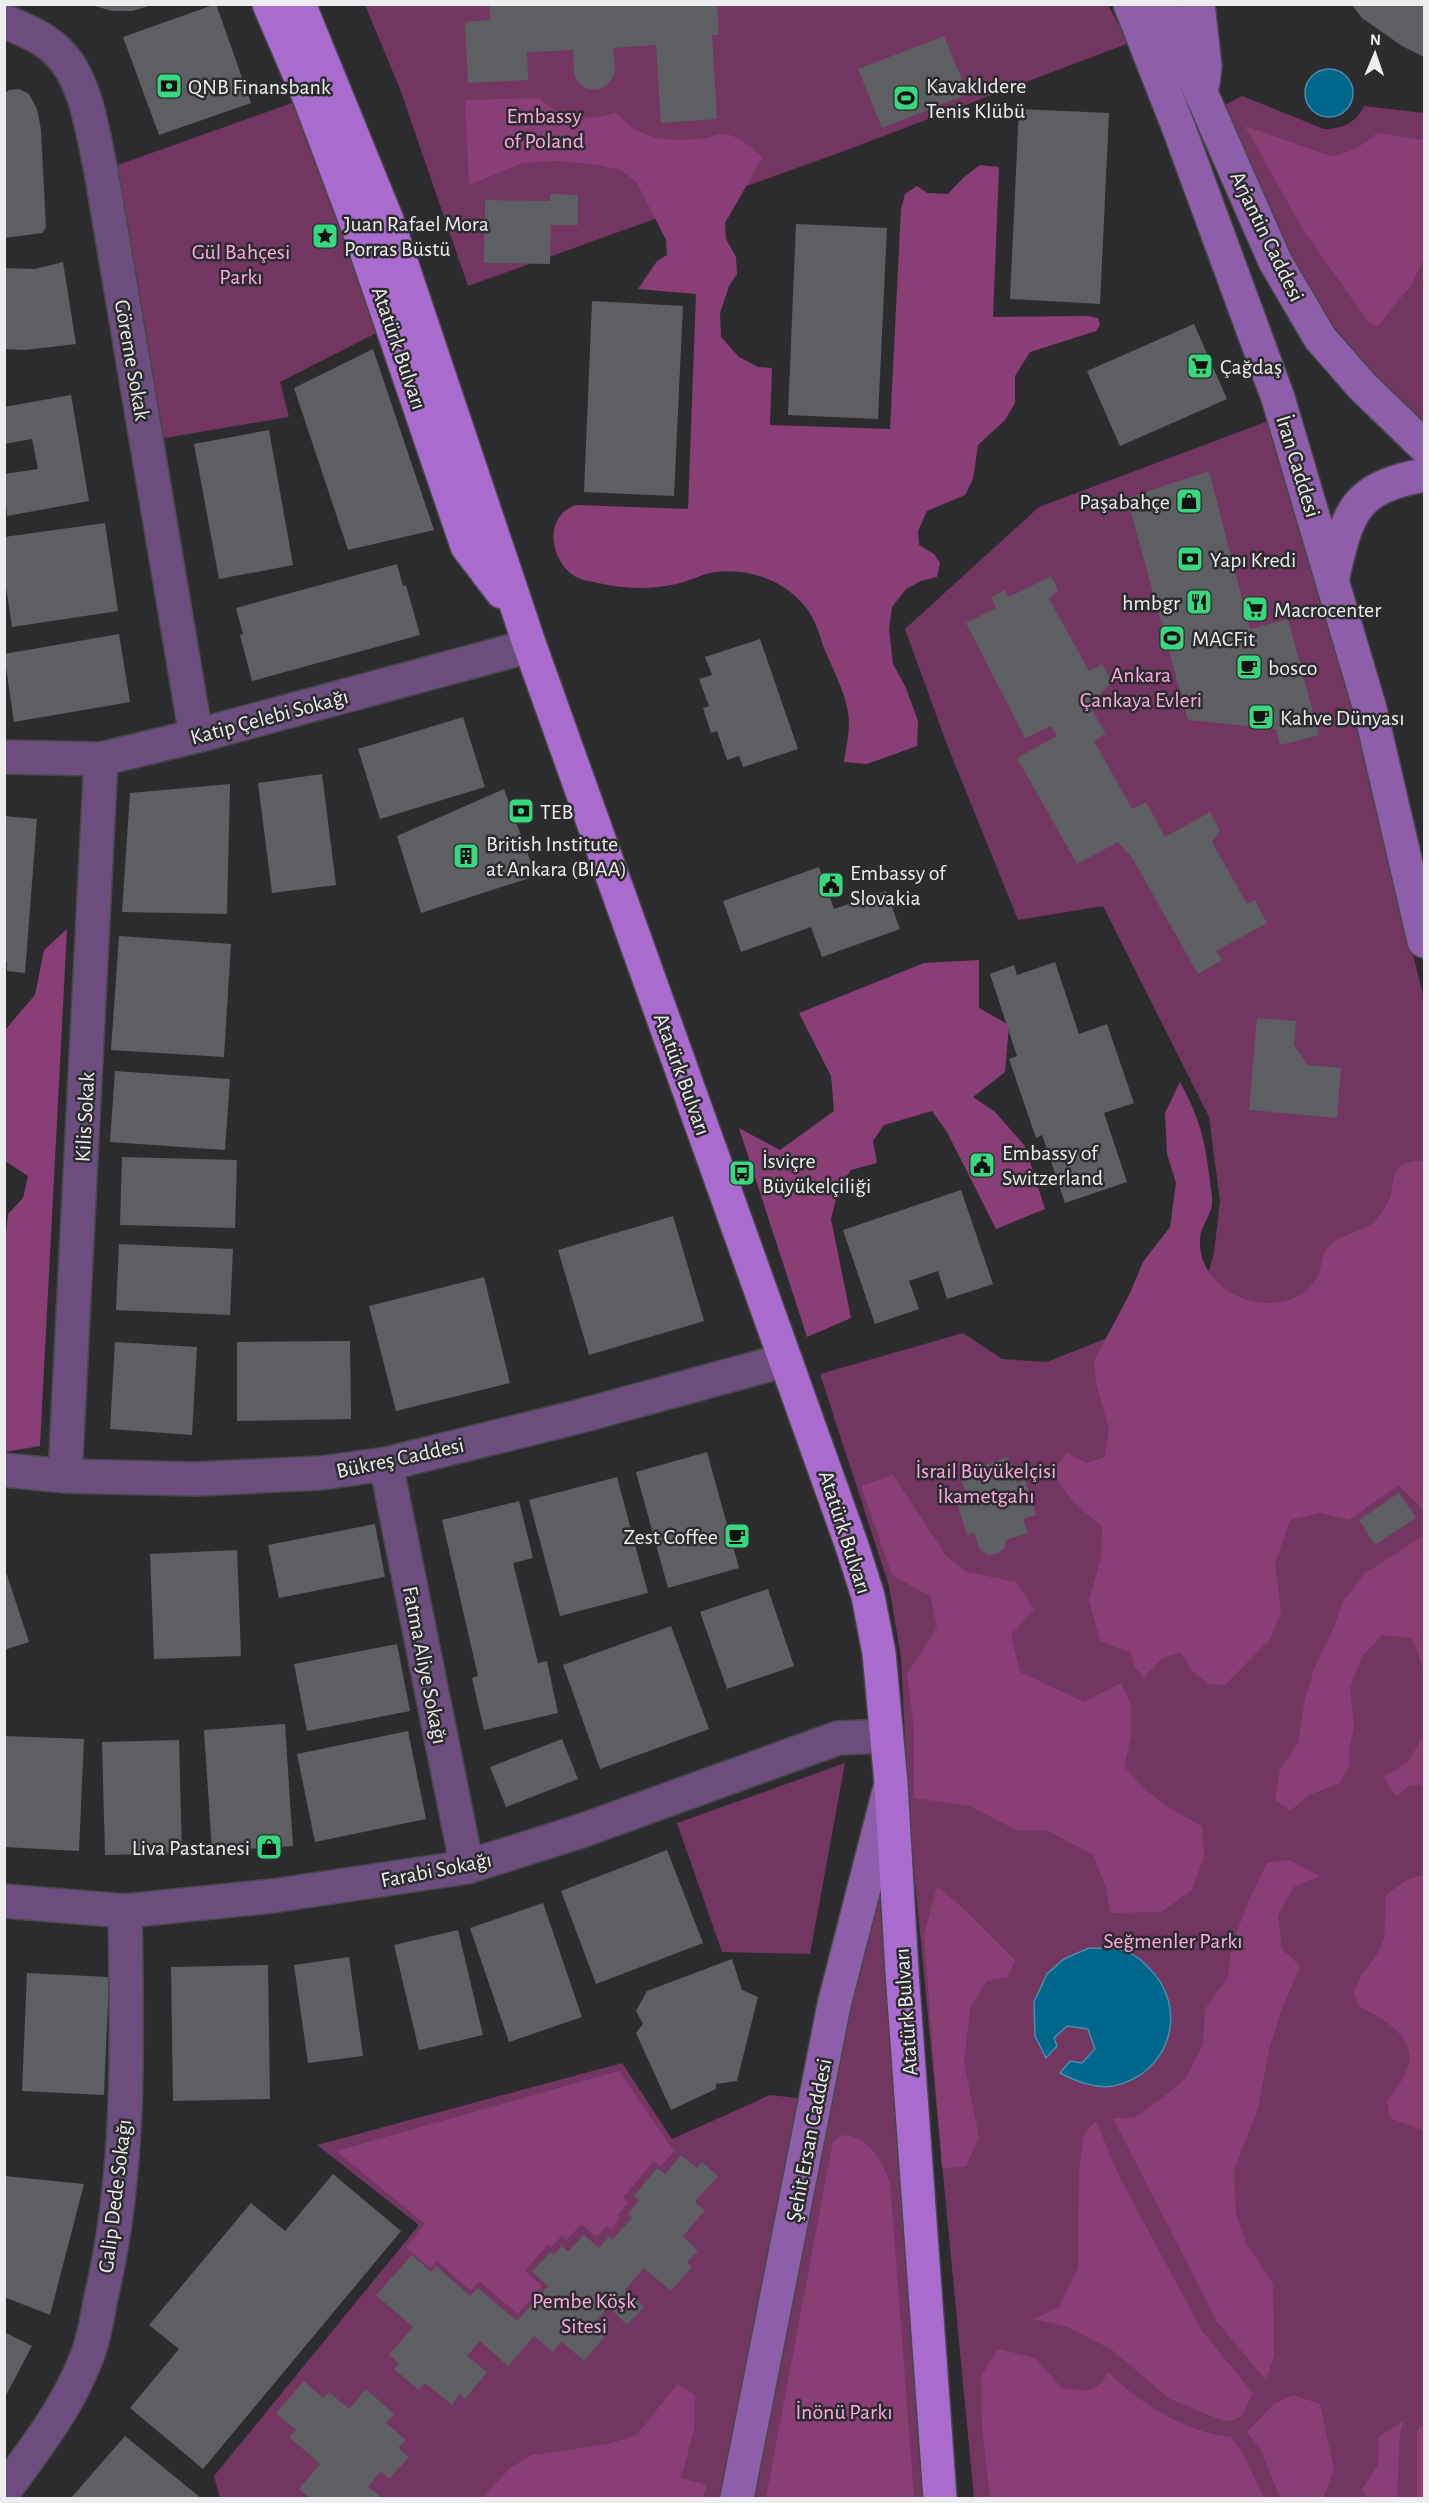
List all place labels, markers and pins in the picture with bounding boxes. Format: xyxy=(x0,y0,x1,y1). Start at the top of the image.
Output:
bank icon: QNB Finansbank xyxy=(154,71,184,101)
place label: Kavaklıdere Tenis Klübü xyxy=(926,75,1026,122)
place label: QNB Finansbank xyxy=(188,76,331,98)
sports icon: Kavaklıdere Tenis Klübü xyxy=(891,83,921,113)
place label: Juan Rafael Mora Porras Büstü xyxy=(344,213,489,260)
place icon: Juan Rafael Mora Porras Büstü xyxy=(310,221,340,251)
supermarket icon: Çağdaş xyxy=(1185,351,1215,381)
place label: Çağdaş xyxy=(1220,356,1282,378)
shop icon: Paşabahçe xyxy=(1174,486,1204,516)
place label: Paşabahçe xyxy=(1079,491,1170,513)
bank icon: Yapı Kredi xyxy=(1175,544,1205,574)
place label: Yapı Kredi xyxy=(1210,549,1296,571)
restaurant icon: hmbgr xyxy=(1184,587,1214,617)
place label: hmbgr xyxy=(1122,592,1180,614)
supermarket icon: Macrocenter xyxy=(1240,594,1270,624)
place label: Macrocenter xyxy=(1274,599,1381,621)
sports icon: MACFit xyxy=(1157,623,1187,653)
place label: MACFit xyxy=(1192,628,1255,650)
cafe icon: bosco xyxy=(1234,652,1264,682)
place label: bosco xyxy=(1268,657,1318,679)
cafe icon: Kahve Dünyası xyxy=(1246,702,1276,732)
place label: Kahve Dünyası xyxy=(1280,707,1405,729)
bank icon: TEB xyxy=(506,796,536,826)
place label: TEB xyxy=(540,801,573,823)
place label: British Institute at Ankara (BIAA) xyxy=(486,833,627,880)
building icon: British Institute at Ankara (BIAA) xyxy=(451,841,481,871)
place label: Embassy of Slovakia xyxy=(850,862,947,909)
public building icon: Embassy of Slovakia xyxy=(816,870,846,900)
place label: Embassy of Switzerland xyxy=(1002,1142,1103,1189)
place label: İsviçre Büyükelçiliği xyxy=(762,1150,871,1197)
public building icon: Embassy of Switzerland xyxy=(967,1150,997,1180)
bus stop icon: İsviçre Büyükelçiliği xyxy=(727,1158,757,1188)
cafe icon: Zest Coffee xyxy=(722,1521,752,1551)
place label: Zest Coffee xyxy=(623,1526,718,1548)
shop icon: Liva Pastanesi xyxy=(254,1832,284,1862)
place label: Liva Pastanesi xyxy=(132,1837,250,1859)

